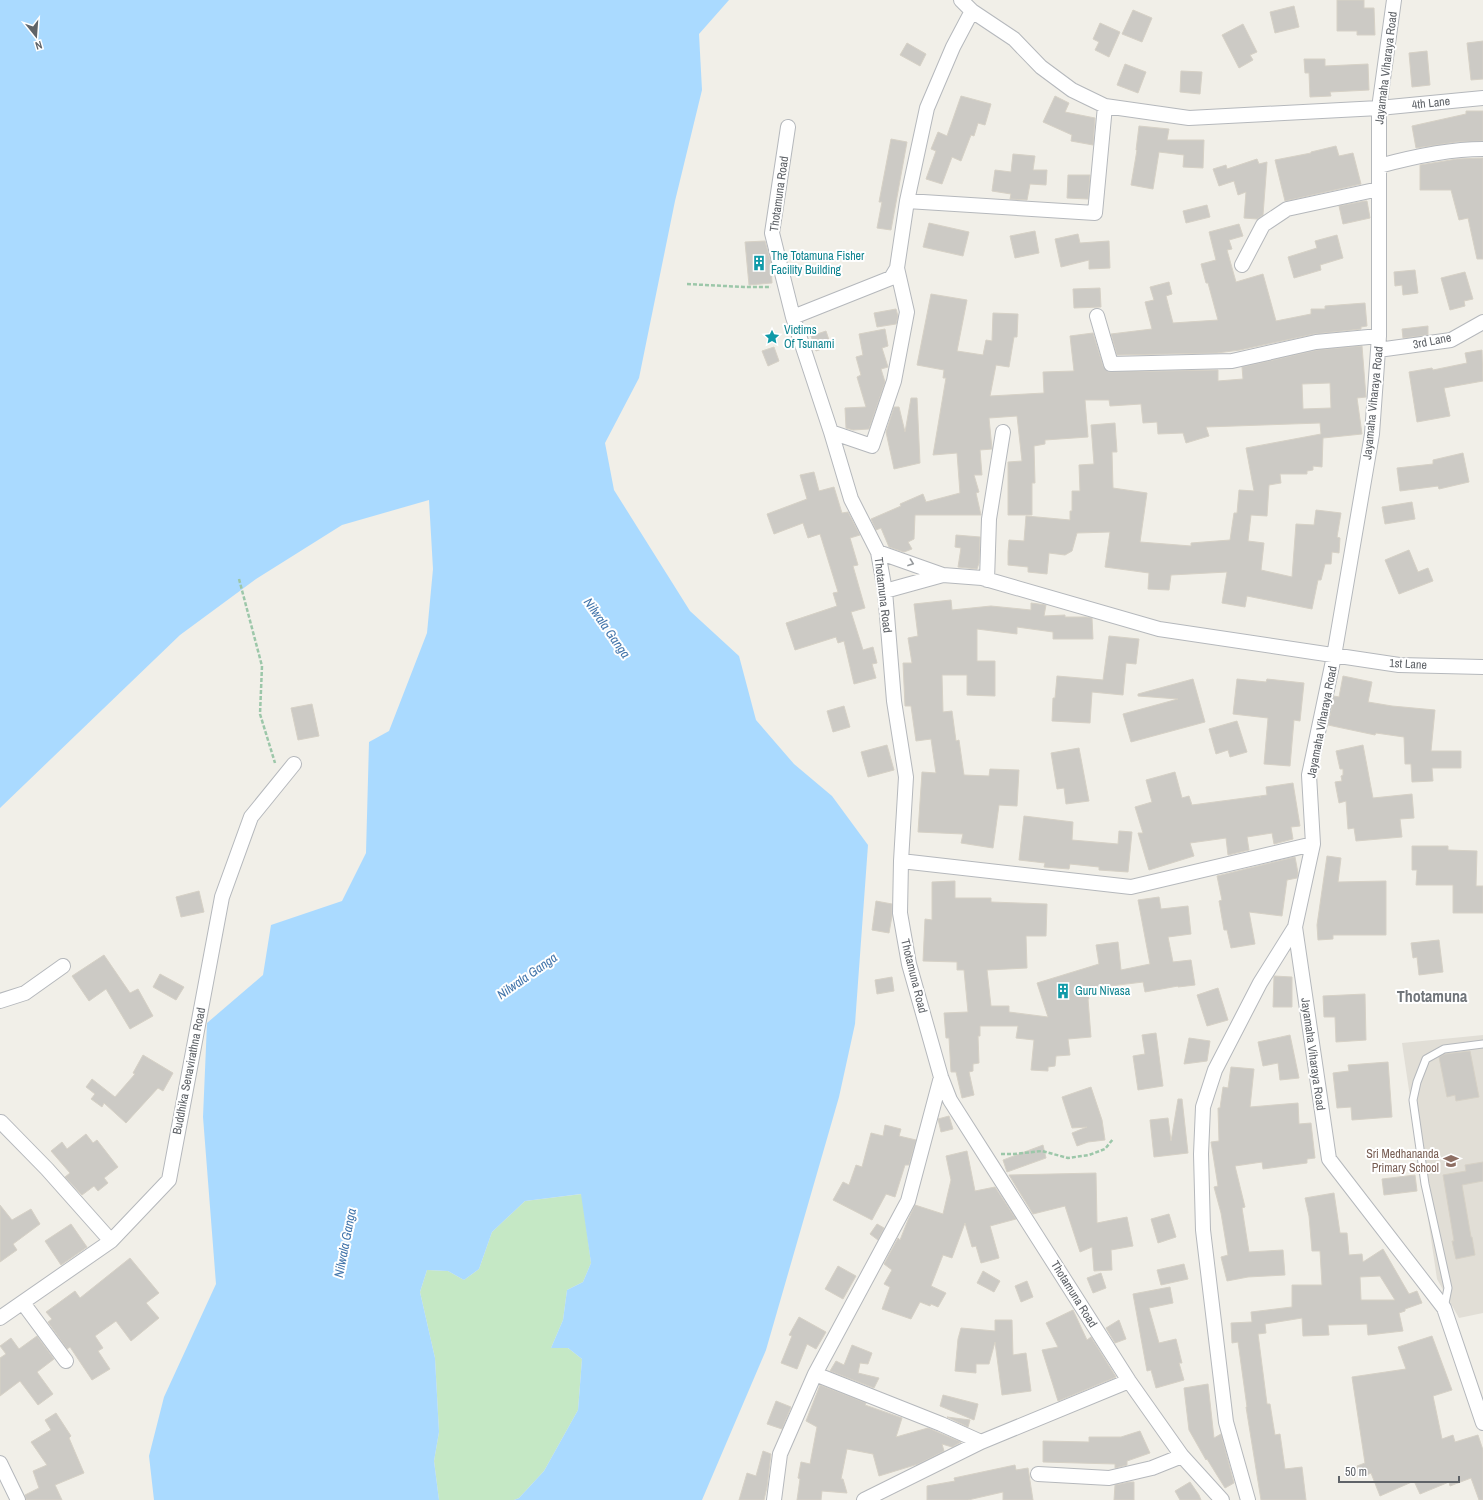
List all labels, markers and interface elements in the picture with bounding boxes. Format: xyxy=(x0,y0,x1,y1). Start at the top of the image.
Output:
street label: Jayamaha Viharaya Road xyxy=(1371,11,1401,125)
north arrow xyxy=(16,16,56,56)
text: N xyxy=(34,38,44,53)
street label: 4th Lane xyxy=(1411,93,1451,113)
street label: Thotamuna Road xyxy=(766,155,792,233)
place label: The Totamuna Fisher Facility Building xyxy=(771,248,865,278)
building icon: The Totamuna Fisher Facility Building xyxy=(750,254,768,272)
place label: Victims Of Tsunami xyxy=(784,322,834,352)
place icon: Victims Of Tsunami xyxy=(763,328,781,346)
street label: 3rd Lane xyxy=(1411,329,1453,353)
street label: Jayamaha Viharaya Road xyxy=(1359,346,1387,460)
street label: Thotamuna Road xyxy=(870,556,896,634)
one-way arrow xyxy=(907,559,914,567)
water label: Nilwala Ganga xyxy=(580,594,634,662)
street label: 1st Lane xyxy=(1389,655,1427,673)
street label: Jayamaha Viharaya Road xyxy=(1303,665,1341,779)
street label: Thotamuna Road xyxy=(897,937,931,1015)
water label: Nilwala Ganga xyxy=(493,949,561,1003)
building icon: Guru Nivasa xyxy=(1054,982,1072,1000)
place label: Guru Nivasa xyxy=(1075,983,1131,999)
district label: Thotamuna xyxy=(1397,985,1468,1007)
street label: Jayamaha Viharaya Road xyxy=(1297,997,1329,1111)
street label: Buddhika Senavirathna Road xyxy=(169,1006,209,1136)
place label: Sri Medhananda Primary School xyxy=(1366,1146,1440,1176)
school or university icon: Sri Medhananda Primary School xyxy=(1442,1152,1460,1170)
water label: Nilwala Ganga xyxy=(330,1207,360,1279)
street label: Thotamuna Road xyxy=(1047,1258,1101,1330)
scale bar xyxy=(1339,1458,1459,1484)
text: 50 m xyxy=(1345,1464,1367,1480)

